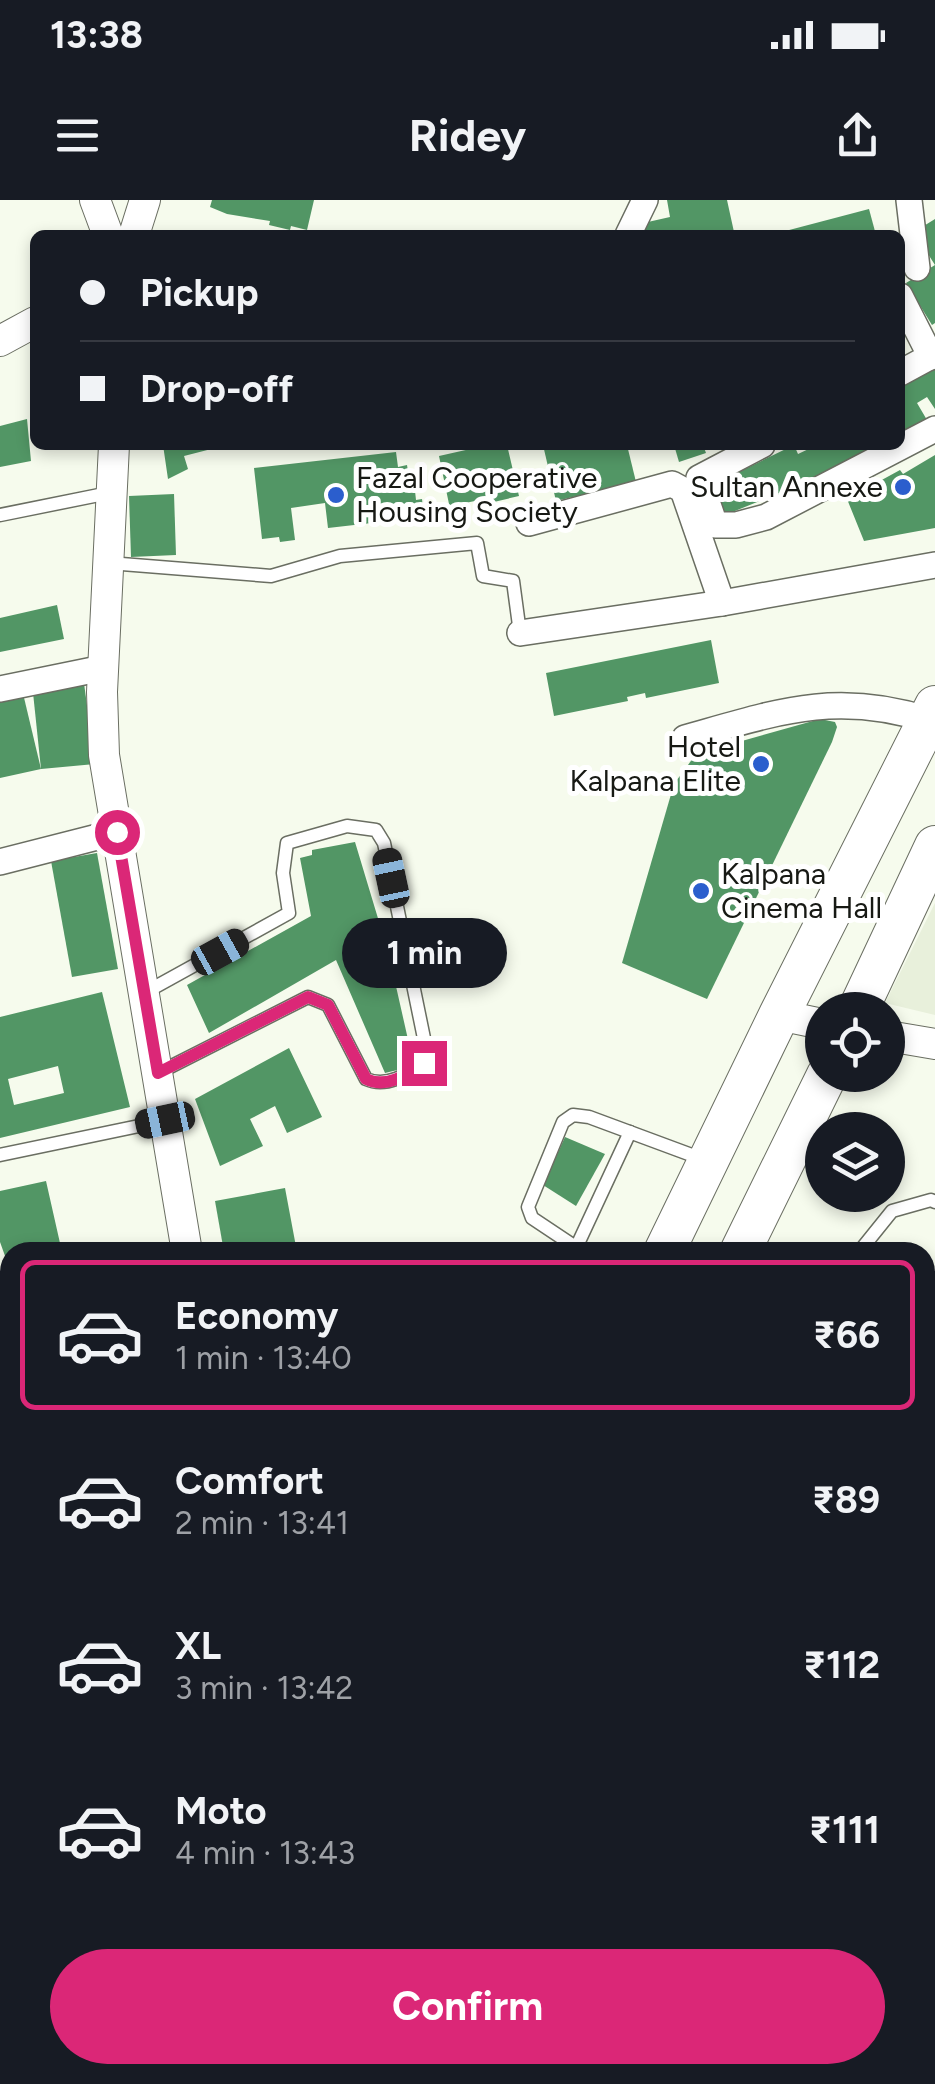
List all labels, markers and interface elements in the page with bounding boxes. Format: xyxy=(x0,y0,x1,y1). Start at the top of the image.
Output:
text: 13:38 xyxy=(50,12,143,58)
icon: menu xyxy=(50,108,105,163)
text: Ridey xyxy=(409,108,526,162)
icon: share xyxy=(830,108,885,163)
text: Pickup xyxy=(140,270,258,316)
text: Drop-off xyxy=(140,366,293,412)
place label: Fazal Cooperative Housing Society xyxy=(356,459,597,530)
place label: Sultan Annexe xyxy=(690,468,883,505)
marker: Sultan Annexe xyxy=(892,476,914,498)
marker: Fazal Cooperative Housing Society xyxy=(325,484,347,506)
place label: Hotel Kalpana Elite xyxy=(570,728,741,799)
marker: Hotel Kalpana Elite xyxy=(750,753,772,775)
route start xyxy=(95,810,140,855)
car xyxy=(370,846,412,910)
place label: Kalpana Cinema Hall xyxy=(721,855,882,926)
marker: Kalpana Cinema Hall xyxy=(690,880,712,902)
callout: 1 min xyxy=(342,918,506,988)
car xyxy=(186,924,254,980)
text: 1 min xyxy=(387,934,462,972)
map controls xyxy=(805,992,905,1212)
button: locate xyxy=(805,992,905,1092)
route end xyxy=(402,1041,447,1086)
car xyxy=(133,1099,197,1141)
button: layers xyxy=(805,1112,905,1212)
icon: car xyxy=(55,1290,145,1380)
text: Economy xyxy=(175,1293,338,1339)
text: ₹66 xyxy=(813,1312,880,1358)
text: 1 min · 13:40 xyxy=(175,1339,352,1377)
icon: car xyxy=(55,1455,145,1545)
text: Comfort xyxy=(175,1458,324,1504)
text: ₹89 xyxy=(812,1477,880,1523)
text: 2 min · 13:41 xyxy=(175,1504,349,1542)
icon: car xyxy=(55,1620,145,1710)
text: XL xyxy=(175,1623,221,1669)
text: ₹112 xyxy=(803,1642,880,1688)
text: 3 min · 13:42 xyxy=(175,1669,353,1707)
icon: car xyxy=(55,1785,145,1875)
text: Moto xyxy=(175,1788,267,1834)
text: ₹111 xyxy=(809,1807,880,1853)
text: 4 min · 13:43 xyxy=(175,1834,355,1872)
button: Confirm xyxy=(50,1949,885,2064)

